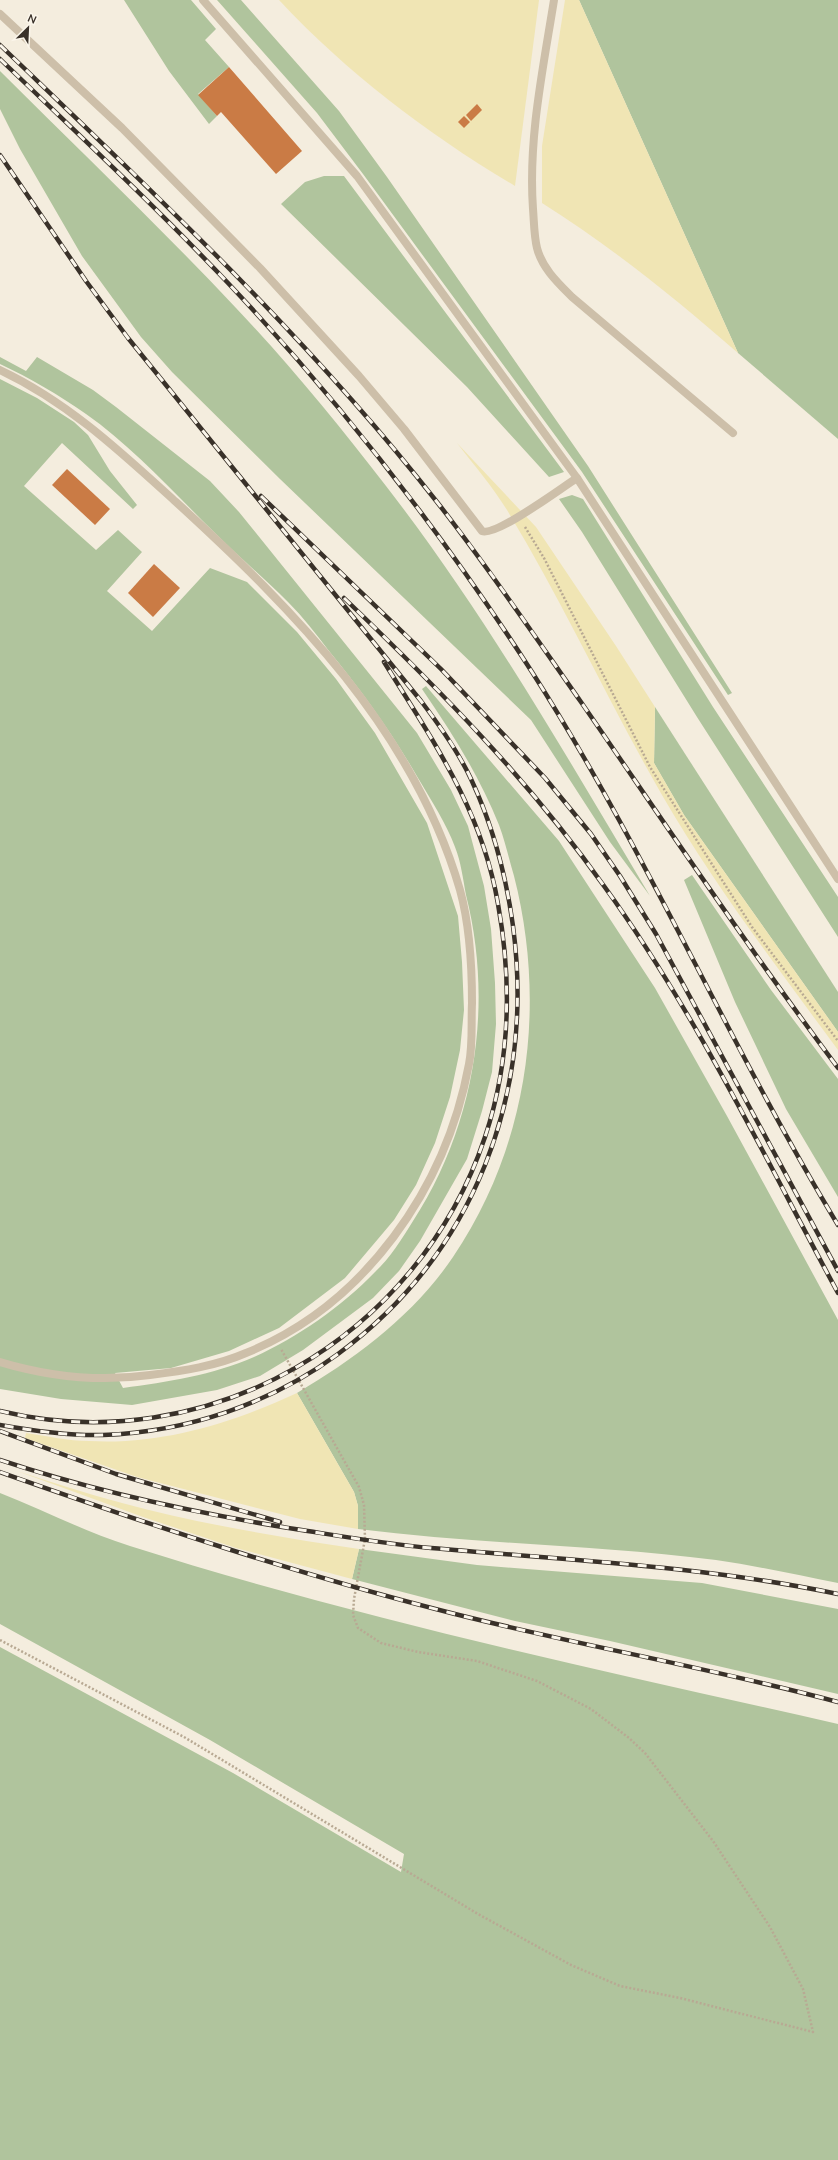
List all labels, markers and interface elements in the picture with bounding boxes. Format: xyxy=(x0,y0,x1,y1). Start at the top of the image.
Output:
north arrow xyxy=(8,8,48,48)
text: N xyxy=(25,11,39,27)

